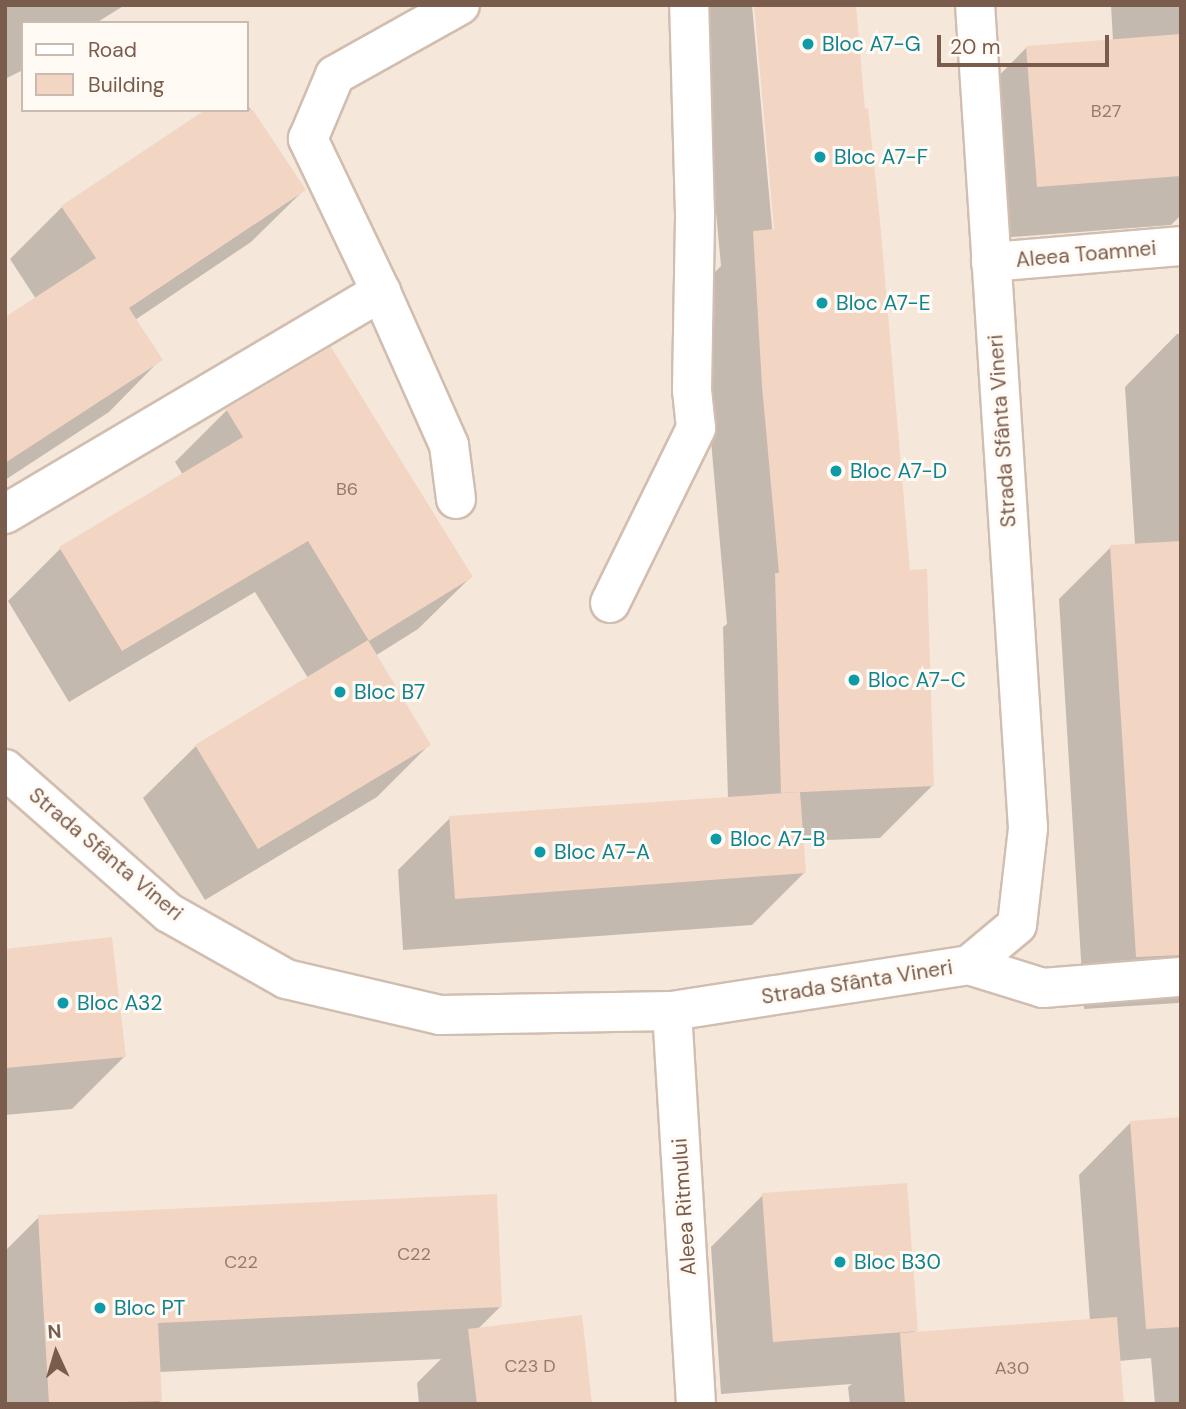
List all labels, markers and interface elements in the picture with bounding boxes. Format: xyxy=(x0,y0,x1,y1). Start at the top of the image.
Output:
legend xyxy=(21,21,248,112)
scale bar xyxy=(941,21,1112,65)
place label: Bloc A7-G xyxy=(822,31,921,57)
text: 20 m xyxy=(950,33,1001,61)
text: Road xyxy=(88,36,137,64)
marker: Bloc A7-G xyxy=(800,36,816,52)
text: Building xyxy=(88,71,164,99)
house number: B27 xyxy=(1091,100,1121,122)
place label: Bloc A7-F xyxy=(834,144,928,170)
marker: Bloc A7-F xyxy=(812,149,828,165)
street label: Aleea Toamnei xyxy=(1015,235,1157,273)
place label: Bloc A7-E xyxy=(836,290,931,316)
marker: Bloc A7-E xyxy=(814,295,830,311)
street label: Strada Sfânta Vineri xyxy=(983,334,1021,528)
place label: Bloc A7-D xyxy=(850,458,947,484)
marker: Bloc A7-D xyxy=(828,463,844,479)
house number: B6 xyxy=(336,478,358,500)
place label: Bloc A7-C xyxy=(868,667,966,693)
marker: Bloc A7-C xyxy=(846,672,862,688)
place label: Bloc B7 xyxy=(354,679,425,705)
marker: Bloc B7 xyxy=(332,684,348,700)
street label: Strada Sfânta Vineri xyxy=(24,782,188,926)
place label: Bloc A7-B xyxy=(730,826,825,852)
marker: Bloc A7-B xyxy=(708,831,724,847)
place label: Bloc A7-A xyxy=(554,839,650,865)
marker: Bloc A7-A xyxy=(532,844,548,860)
street label: Strada Sfânta Vineri xyxy=(760,954,954,1010)
place label: Bloc A32 xyxy=(77,990,162,1016)
marker: Bloc A32 xyxy=(55,995,71,1011)
street label: Aleea Ritmului xyxy=(667,1137,701,1277)
house number: C22 xyxy=(397,1243,431,1265)
place label: Bloc B30 xyxy=(854,1249,941,1275)
house number: C22 xyxy=(224,1251,258,1273)
marker: Bloc B30 xyxy=(832,1254,848,1270)
place label: Bloc PT xyxy=(114,1295,185,1321)
marker: Bloc PT xyxy=(92,1300,108,1316)
north arrow xyxy=(21,1318,91,1388)
text: N xyxy=(47,1319,62,1345)
house number: C23 D xyxy=(504,1355,556,1377)
house number: A30 xyxy=(995,1357,1029,1379)

